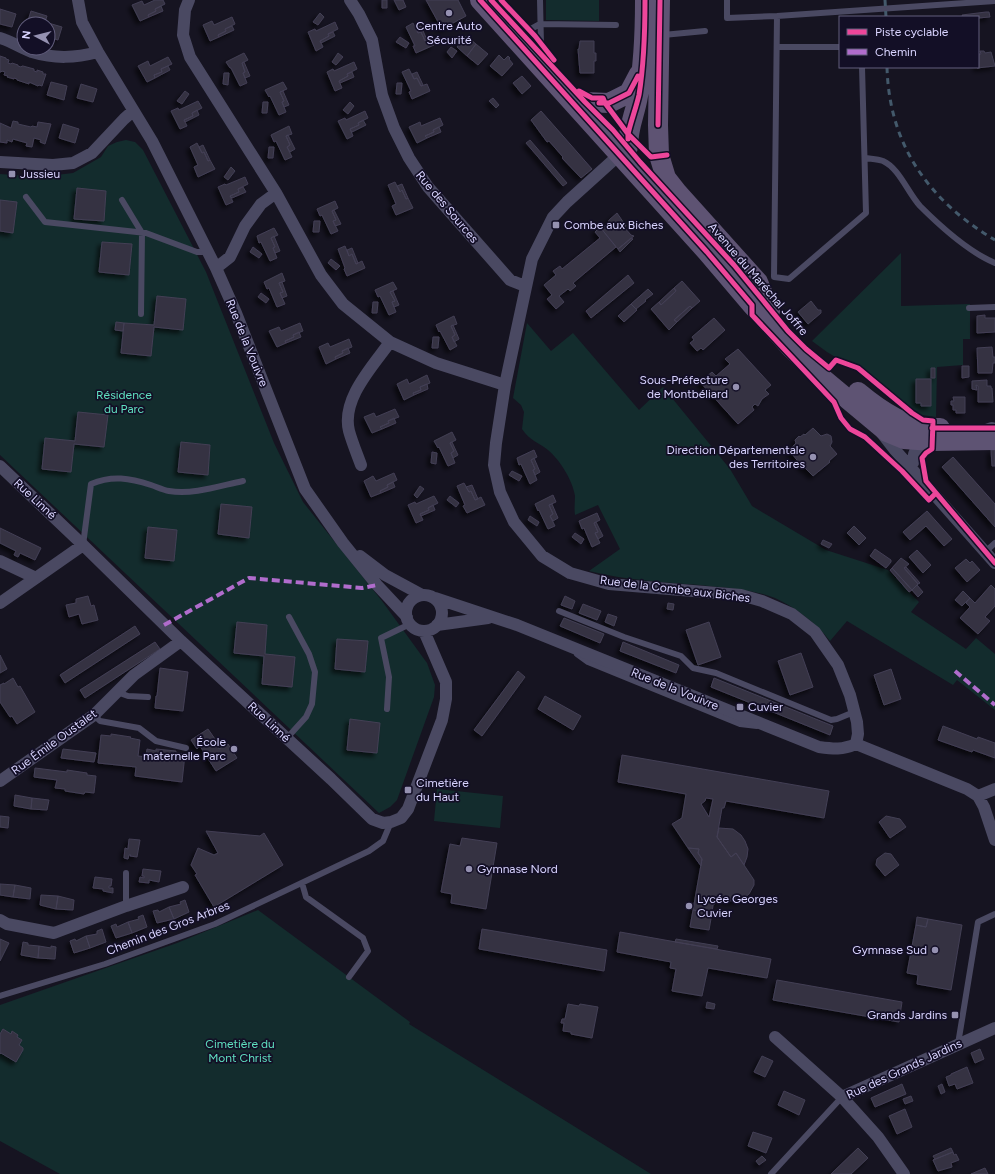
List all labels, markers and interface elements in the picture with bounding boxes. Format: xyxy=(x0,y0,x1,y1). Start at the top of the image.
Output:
marker: Centre Auto Sécurité xyxy=(444,8,454,18)
north arrow xyxy=(16,16,56,56)
legend xyxy=(839,16,979,68)
place label: Centre Auto Sécurité xyxy=(416,19,482,47)
text: Piste cyclable xyxy=(875,25,949,39)
text: N xyxy=(20,30,34,40)
text: Chemin xyxy=(875,45,917,59)
place label: Jussieu xyxy=(20,167,60,181)
street label: Rue des Sources xyxy=(413,168,481,246)
marker: Jussieu xyxy=(7,169,17,179)
place label: Combe aux Biches xyxy=(564,218,664,232)
marker: Combe aux Biches xyxy=(551,220,561,230)
street label: Avenue du Maréchal Joffre xyxy=(705,220,811,339)
street label: Rue de la Vouivre xyxy=(223,297,271,389)
place label: Sous-Préfecture de Montbéliard xyxy=(640,373,728,401)
marker: Sous-Préfecture de Montbéliard xyxy=(731,382,741,392)
park label: Résidence du Parc xyxy=(96,388,152,416)
place label: Direction Départementale des Territoires xyxy=(666,443,805,471)
marker: Direction Départementale des Territoires xyxy=(808,452,818,462)
street label: Rue Linné xyxy=(11,476,59,522)
street label: Rue de la Combe aux Biches xyxy=(599,573,751,605)
street label: Rue de la Vouivre xyxy=(629,665,721,713)
street label: Rue Linné xyxy=(245,699,293,745)
place label: Cuvier xyxy=(748,700,783,714)
marker: Cuvier xyxy=(735,702,745,712)
street label: Rue Émile Oustalet xyxy=(9,706,100,778)
place label: École maternelle Parc xyxy=(143,735,226,763)
marker: École maternelle Parc xyxy=(229,744,239,754)
place label: Cimetière du Haut xyxy=(416,776,469,804)
marker: Cimetière du Haut xyxy=(403,785,413,795)
place label: Gymnase Nord xyxy=(477,862,558,876)
marker: Gymnase Nord xyxy=(464,864,474,874)
place label: Lycée Georges Cuvier xyxy=(697,892,778,920)
street label: Chemin des Gros Arbres xyxy=(104,898,232,958)
marker: Lycée Georges Cuvier xyxy=(684,901,694,911)
place label: Gymnase Sud xyxy=(852,943,927,957)
marker: Gymnase Sud xyxy=(930,945,940,955)
place label: Grands Jardins xyxy=(867,1008,947,1022)
marker: Grands Jardins xyxy=(950,1010,960,1020)
street label: Rue des Grands Jardins xyxy=(844,1036,964,1102)
park label: Cimetière du Mont Christ xyxy=(205,1037,275,1065)

